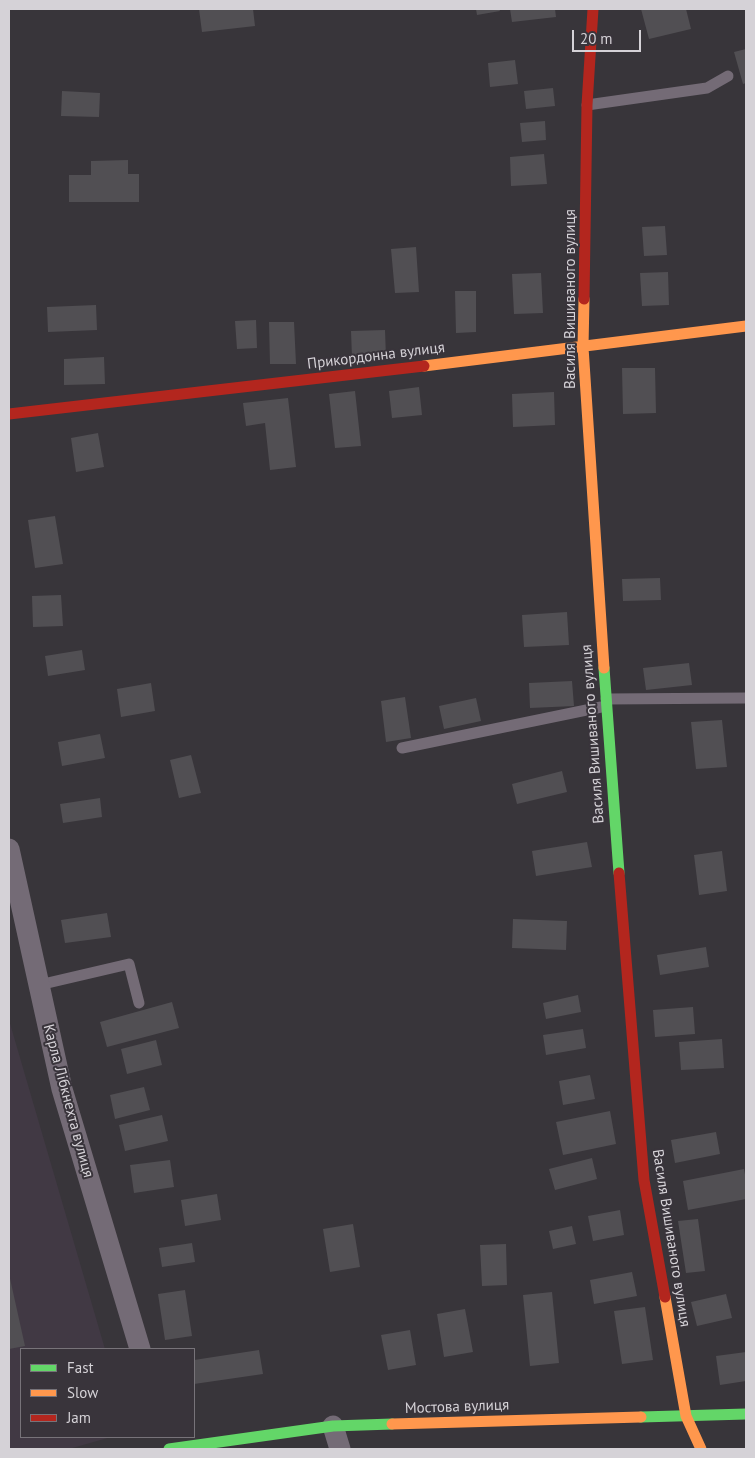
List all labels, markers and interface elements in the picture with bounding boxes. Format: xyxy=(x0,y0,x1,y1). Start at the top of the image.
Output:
scale bar xyxy=(575,20,644,52)
text: 20 m xyxy=(580,29,613,48)
street label: Василя Вишиваного вулиця xyxy=(562,209,580,389)
street label: Прикордонна вулиця xyxy=(306,339,446,373)
street label: Василя Вишиваного вулиця xyxy=(578,644,608,824)
street label: Карла Лібкнехта вулиця xyxy=(39,1022,97,1180)
street label: Василя Вишиваного вулиця xyxy=(648,1148,694,1328)
legend xyxy=(20,1348,195,1438)
text: Fast xyxy=(67,1358,94,1377)
text: Slow xyxy=(67,1383,98,1402)
street label: Мостова вулиця xyxy=(404,1396,510,1418)
text: Jam xyxy=(67,1408,91,1427)

